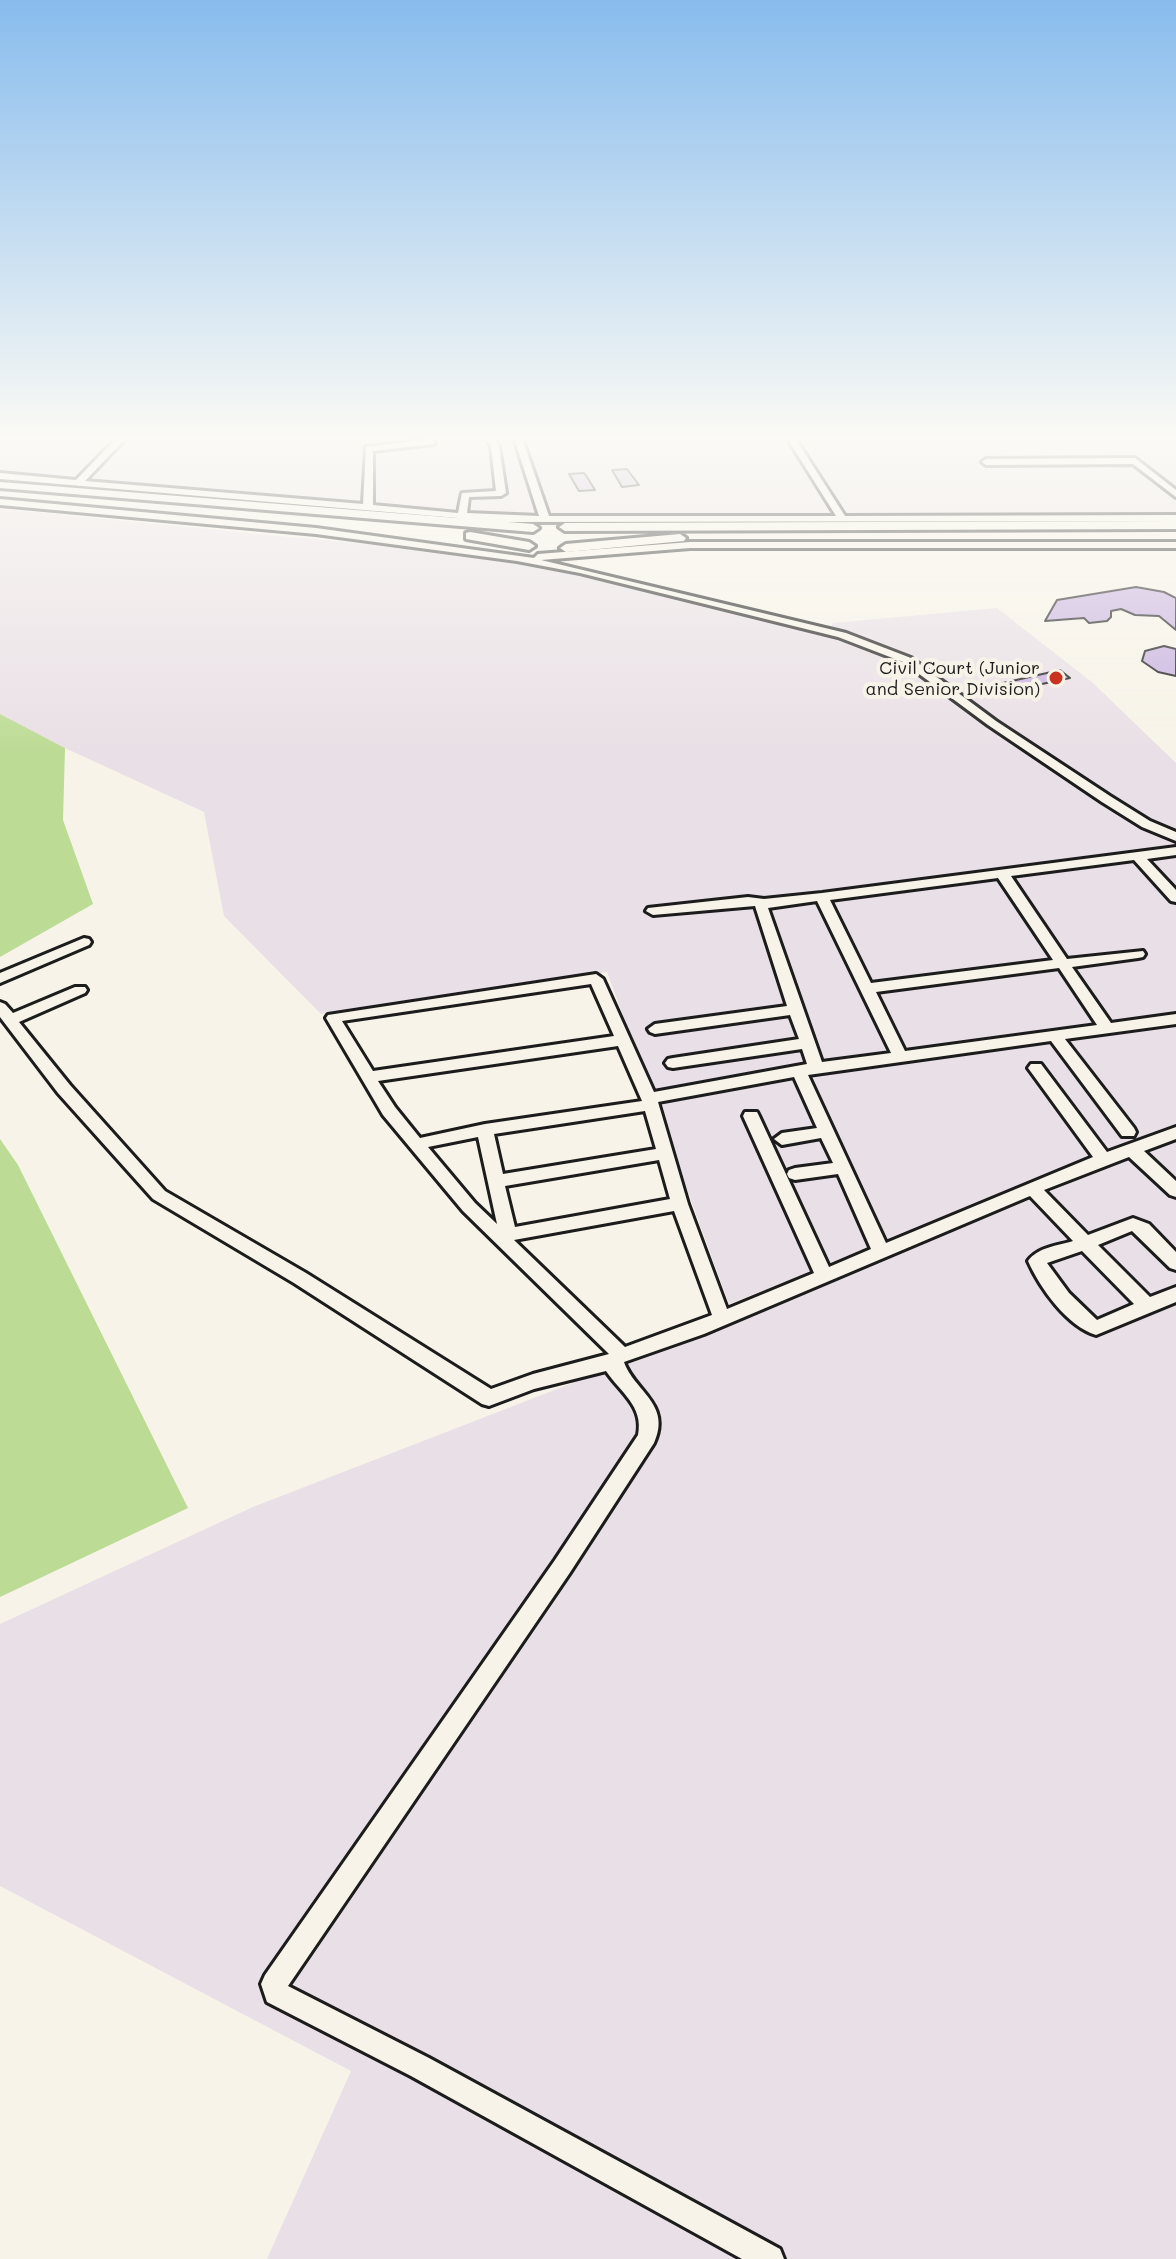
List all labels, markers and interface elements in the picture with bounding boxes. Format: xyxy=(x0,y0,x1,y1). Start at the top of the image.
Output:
place label: Civil Court (Junior and Senior Division) xyxy=(865,657,1040,700)
marker: Civil Court (Junior and Senior Division) xyxy=(1047,669,1065,687)

